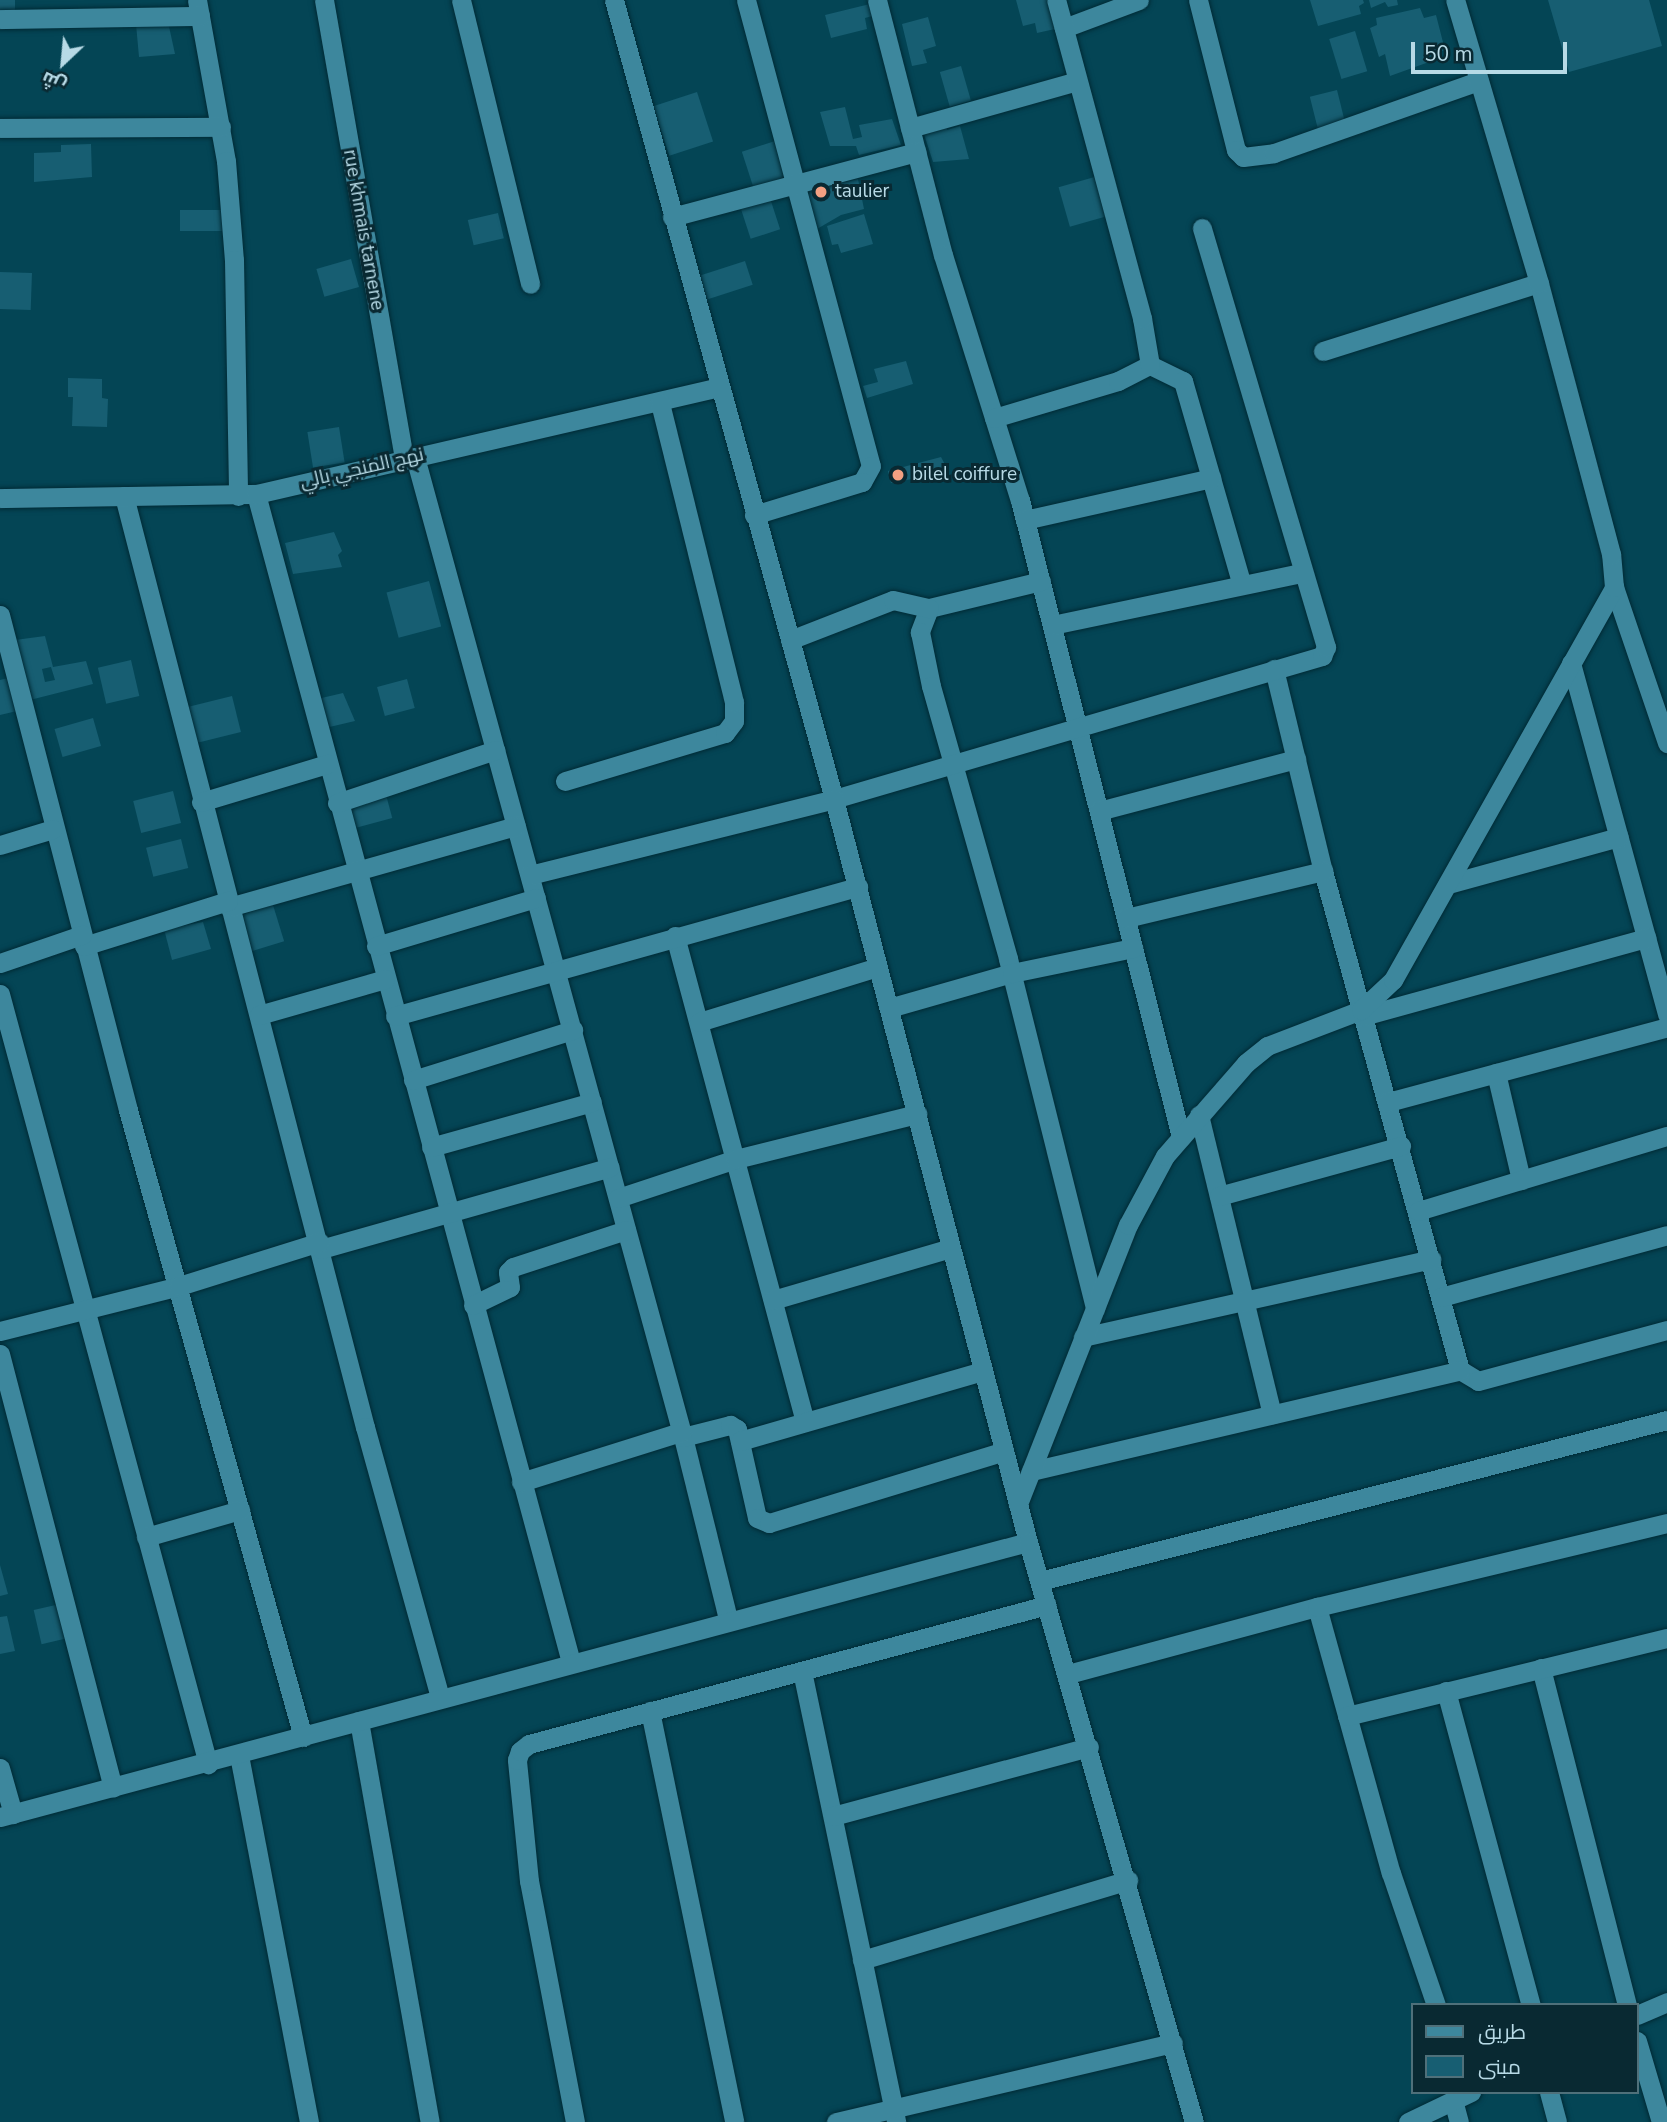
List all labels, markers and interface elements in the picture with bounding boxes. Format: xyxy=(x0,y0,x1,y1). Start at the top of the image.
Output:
north arrow xyxy=(28,28,98,98)
scale bar xyxy=(1415,28,1571,72)
text: 50 m xyxy=(1424,40,1473,68)
text: ش xyxy=(37,65,70,99)
street label: rue khmais tarnene xyxy=(338,148,388,312)
place label: taulier xyxy=(835,181,889,203)
marker: taulier xyxy=(813,184,829,200)
street label: نهج المنجي بالي xyxy=(298,444,426,494)
place label: bilel coiffure xyxy=(912,464,1017,486)
marker: bilel coiffure xyxy=(890,467,906,483)
legend xyxy=(1412,2003,1639,2094)
text: طريق xyxy=(1478,2018,1526,2046)
text: مبنى xyxy=(1478,2053,1521,2081)

